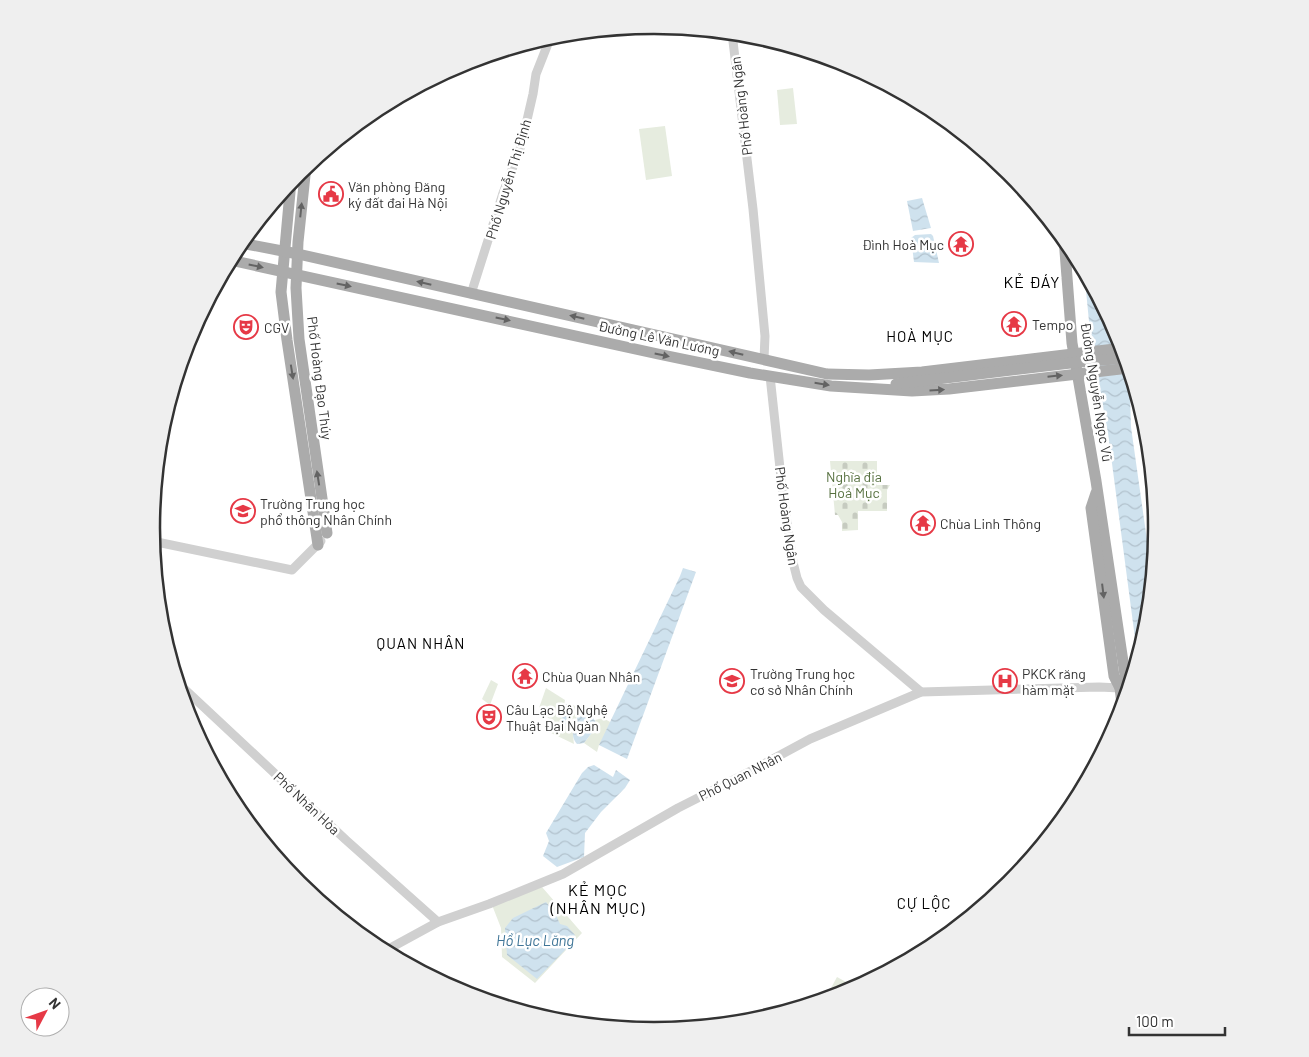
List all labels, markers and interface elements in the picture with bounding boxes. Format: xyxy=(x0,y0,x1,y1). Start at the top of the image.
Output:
street label: Phố Hoàng Ngân xyxy=(727,56,755,156)
street label: Phố Nguyễn Thị Định xyxy=(482,117,534,241)
place label: Văn phòng Đăng ký đất đai Hà Nội xyxy=(348,178,448,211)
public building icon: Văn phòng Đăng ký đất đai Hà Nội xyxy=(318,181,344,207)
one-way arrow xyxy=(298,202,306,218)
temple icon: Đình Hoà Mục xyxy=(948,231,974,257)
place label: Đình Hoà Mục xyxy=(862,236,944,253)
one-way arrow xyxy=(249,262,264,270)
district label: KẺ ĐÁY xyxy=(1004,272,1060,291)
one-way arrow xyxy=(416,279,431,287)
one-way arrow xyxy=(337,282,353,290)
temple icon: Tempo xyxy=(1001,311,1027,337)
one-way arrow xyxy=(570,313,585,321)
theatre icon: CGV xyxy=(233,314,259,340)
street label: Phố Hoàng Đạo Thúy xyxy=(304,315,336,441)
one-way arrow xyxy=(496,315,511,323)
place label: Tempo xyxy=(1032,316,1073,333)
street label: Đường Lê Văn Lương xyxy=(597,317,721,359)
place label: CGV xyxy=(264,319,289,336)
street label: Đường Nguyễn Ngọc Vũ xyxy=(1078,321,1116,463)
district label: HOÀ MỤC xyxy=(886,327,954,345)
one-way arrow xyxy=(728,349,743,357)
one-way arrow xyxy=(654,351,670,359)
one-way arrow xyxy=(288,365,296,381)
one-way arrow xyxy=(1048,372,1064,380)
one-way arrow xyxy=(814,381,830,389)
one-way arrow xyxy=(929,385,945,393)
street label: Phố Hoàng Ngân xyxy=(772,466,802,566)
park label: Nghĩa địa Hoả Mục xyxy=(826,468,882,501)
one-way arrow xyxy=(314,470,322,486)
place label: Trường Trung học phổ thông Nhân Chính xyxy=(260,495,392,528)
school or university icon: Trường Trung học phổ thông Nhân Chính xyxy=(230,498,256,524)
temple icon: Chùa Linh Thông xyxy=(910,510,936,536)
place label: Chùa Linh Thông xyxy=(940,515,1041,532)
one-way arrow xyxy=(1099,583,1107,599)
district label: QUAN NHÂN xyxy=(377,634,465,652)
temple icon: Chùa Quan Nhân xyxy=(512,663,538,689)
place label: Trường Trung học cơ sở Nhân Chính xyxy=(750,665,855,698)
place label: PKCK răng hàm mặt xyxy=(1022,665,1086,698)
place label: Chùa Quan Nhân xyxy=(542,668,640,685)
school or university icon: Trường Trung học cơ sở Nhân Chính xyxy=(719,668,745,694)
hospital icon: PKCK răng hàm mặt xyxy=(992,668,1018,694)
place label: Câu Lạc Bộ Nghệ Thuật Đại Ngàn xyxy=(506,701,608,734)
theatre icon: Câu Lạc Bộ Nghệ Thuật Đại Ngàn xyxy=(476,704,502,730)
street label: Phố Quan Nhân xyxy=(696,748,784,804)
street label: Phố Nhân Hòa xyxy=(270,768,344,838)
district label: KẺ MỌC (NHÂN MỤC) xyxy=(550,880,645,917)
district label: CỰ LỘC xyxy=(897,894,951,912)
water label: Hồ Lục Lăng xyxy=(496,931,574,949)
north arrow xyxy=(20,987,70,1037)
text: N xyxy=(46,994,65,1012)
scale bar xyxy=(1129,1004,1225,1036)
text: 100 m xyxy=(1136,1012,1174,1030)

